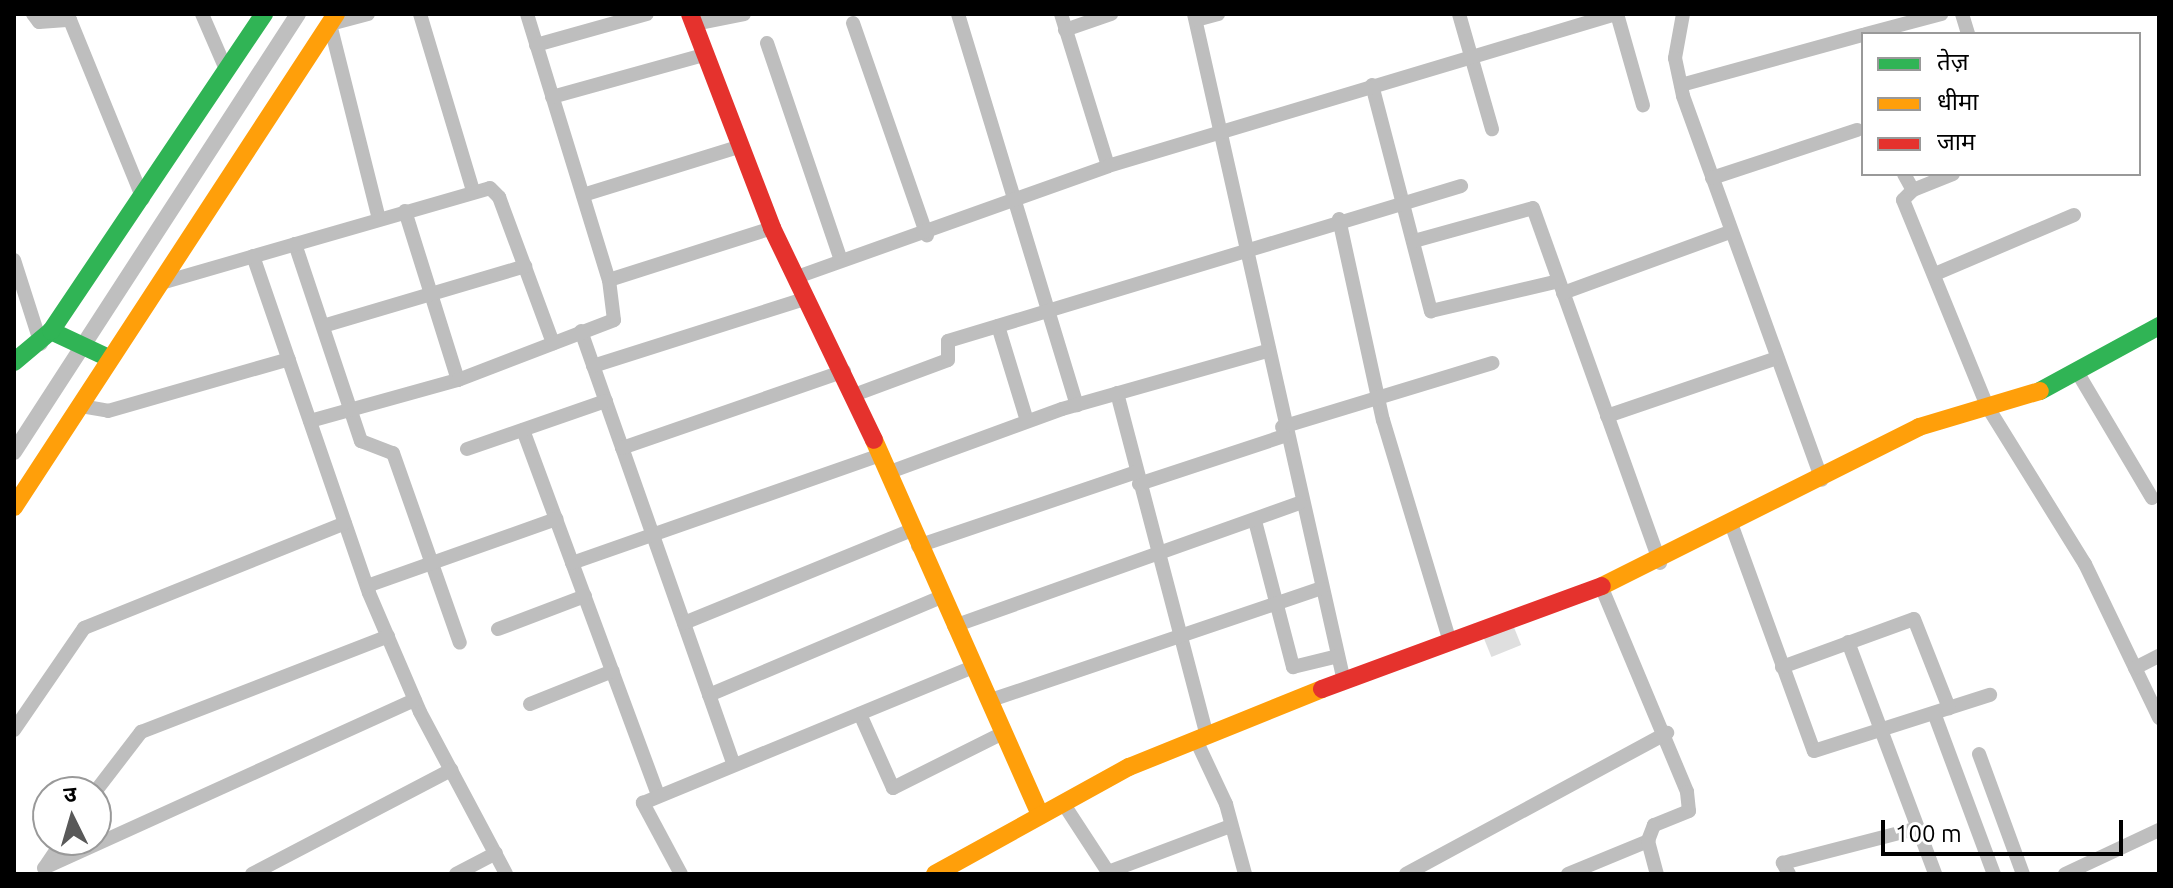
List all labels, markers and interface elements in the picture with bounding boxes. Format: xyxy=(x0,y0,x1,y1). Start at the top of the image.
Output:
legend xyxy=(1861,32,2141,176)
text: तेज़ xyxy=(1937,48,1969,75)
text: धीमा xyxy=(1937,88,1979,115)
text: जाम xyxy=(1937,128,1975,155)
north arrow xyxy=(32,776,112,856)
text: उ xyxy=(63,781,78,807)
scale bar xyxy=(1885,804,2127,854)
text: 100 m xyxy=(1895,820,1962,847)

